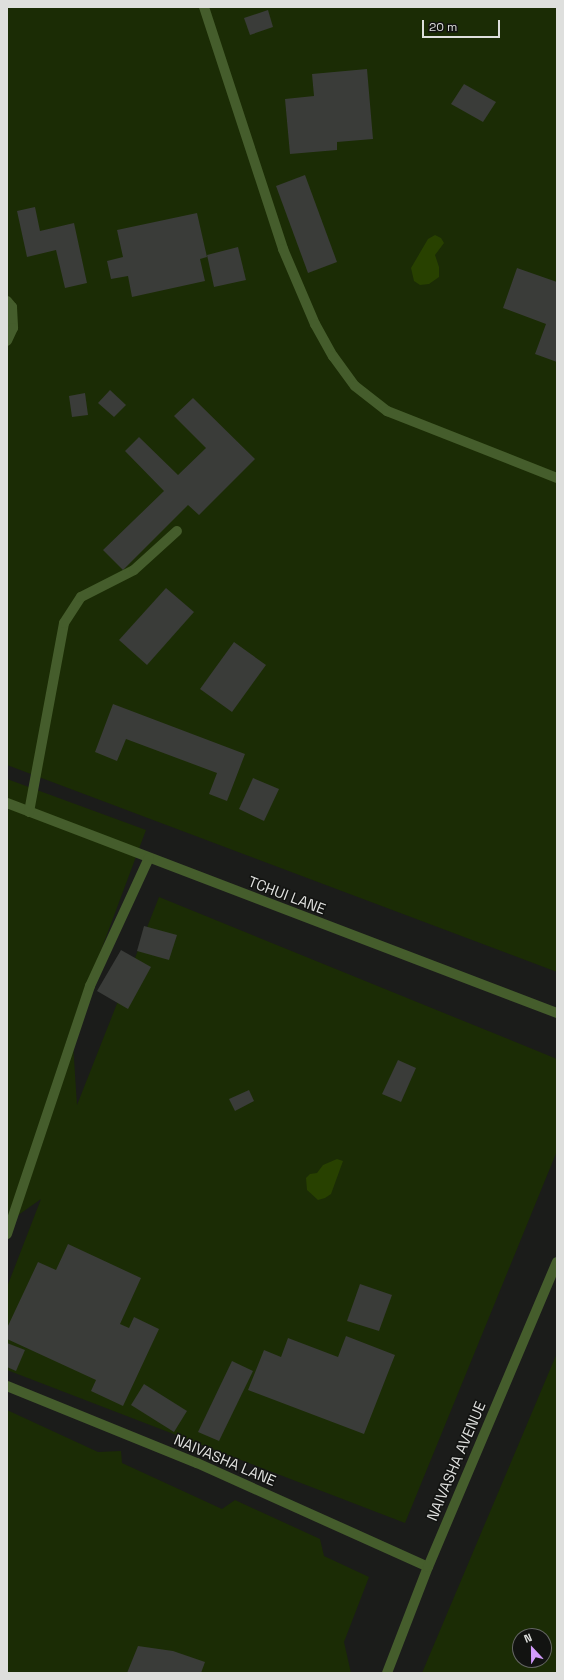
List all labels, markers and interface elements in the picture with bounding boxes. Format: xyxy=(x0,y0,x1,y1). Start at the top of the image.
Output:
scale bar xyxy=(424,12,502,38)
text: 20 m xyxy=(429,19,457,35)
street label: TCHUI LANE xyxy=(246,872,328,918)
street label: NAIVASHA AVENUE xyxy=(423,1399,489,1523)
street label: NAIVASHA LANE xyxy=(171,1430,279,1490)
north arrow xyxy=(512,1628,552,1668)
text: N xyxy=(522,1630,534,1646)

